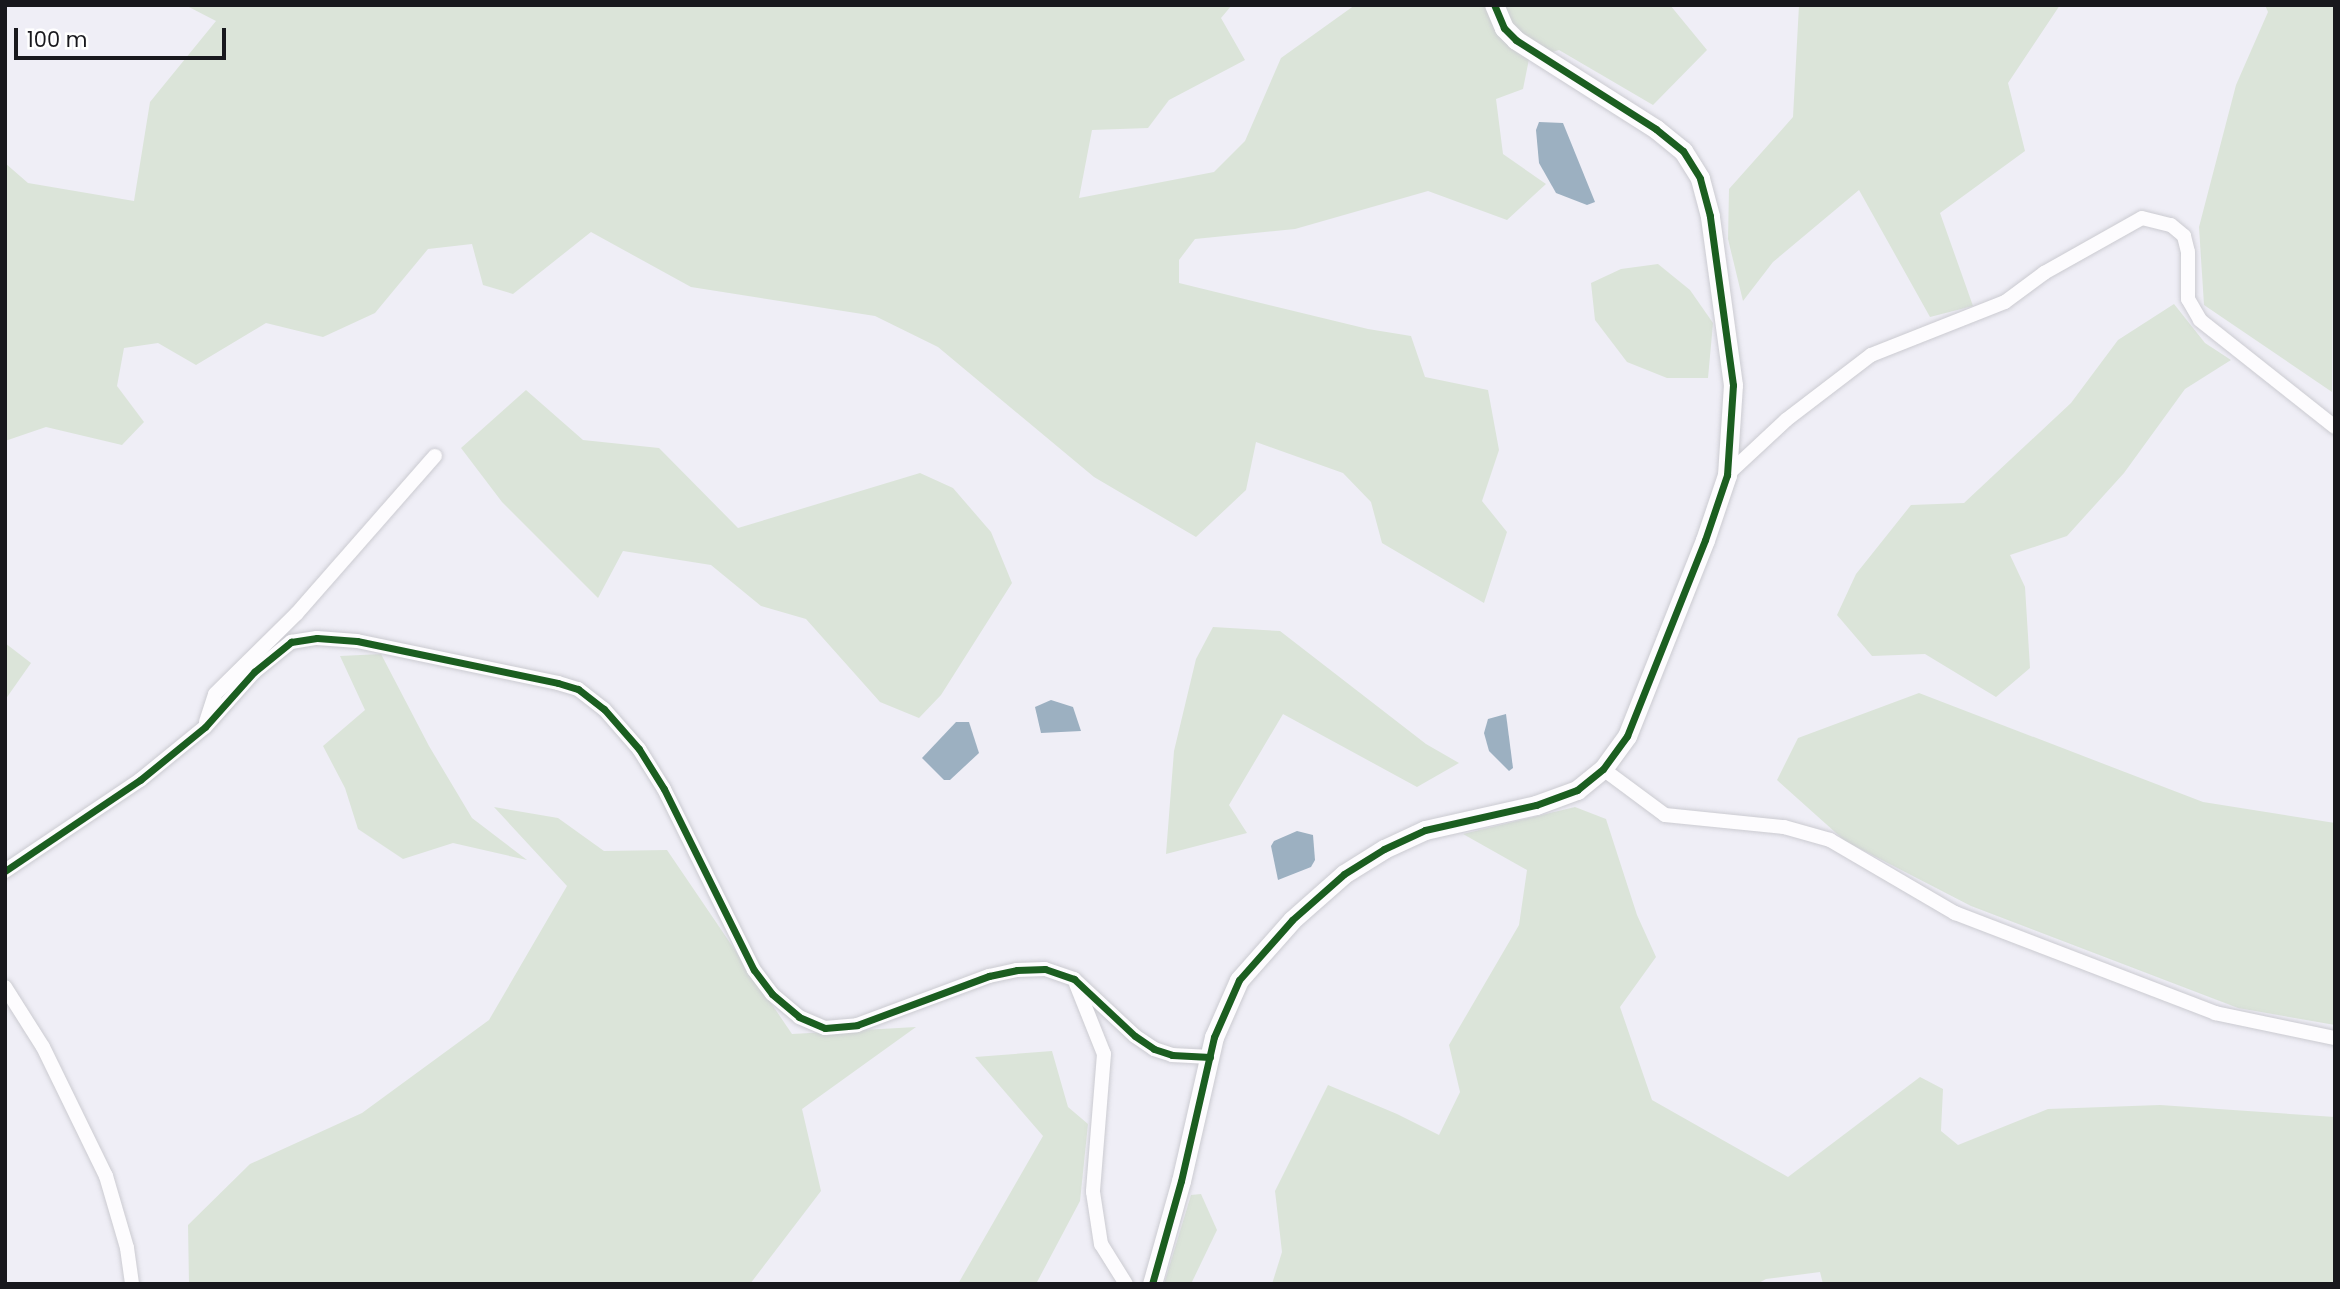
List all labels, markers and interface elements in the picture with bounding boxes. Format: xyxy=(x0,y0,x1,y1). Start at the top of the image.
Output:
scale bar xyxy=(18,14,229,58)
text: 100 m xyxy=(27,25,87,54)

